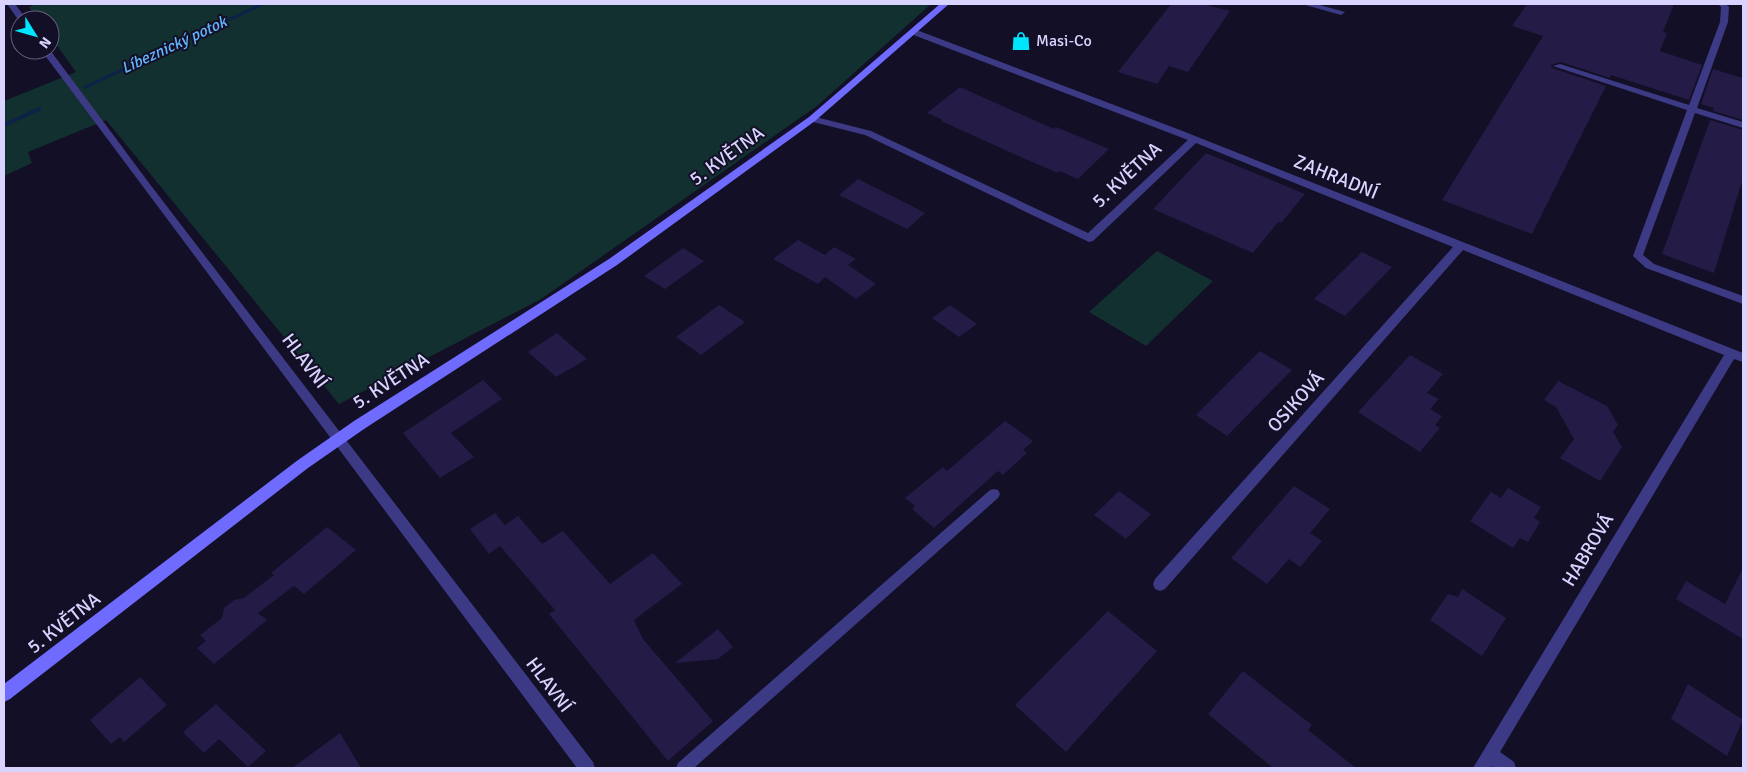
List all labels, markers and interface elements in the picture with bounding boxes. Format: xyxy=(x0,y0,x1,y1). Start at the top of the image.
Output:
north arrow xyxy=(10,10,60,60)
water label: Líbeznický potok xyxy=(118,11,232,78)
shop icon: Masi-Co xyxy=(1010,30,1032,52)
place label: Masi-Co xyxy=(1036,31,1092,51)
text: N xyxy=(35,34,55,52)
street label: 5. KVĚTNA xyxy=(685,121,769,191)
street label: 5. KVĚTNA xyxy=(1087,137,1167,213)
street label: ZAHRADNÍ xyxy=(1290,149,1382,205)
street label: HLAVNÍ xyxy=(277,329,334,394)
street label: 5. KVĚTNA xyxy=(348,347,434,415)
street label: OSIKOVÁ xyxy=(1262,366,1330,437)
street label: HABROVÁ xyxy=(1557,509,1619,591)
street label: 5. KVĚTNA xyxy=(23,587,106,659)
street label: HLAVNÍ xyxy=(521,653,578,718)

